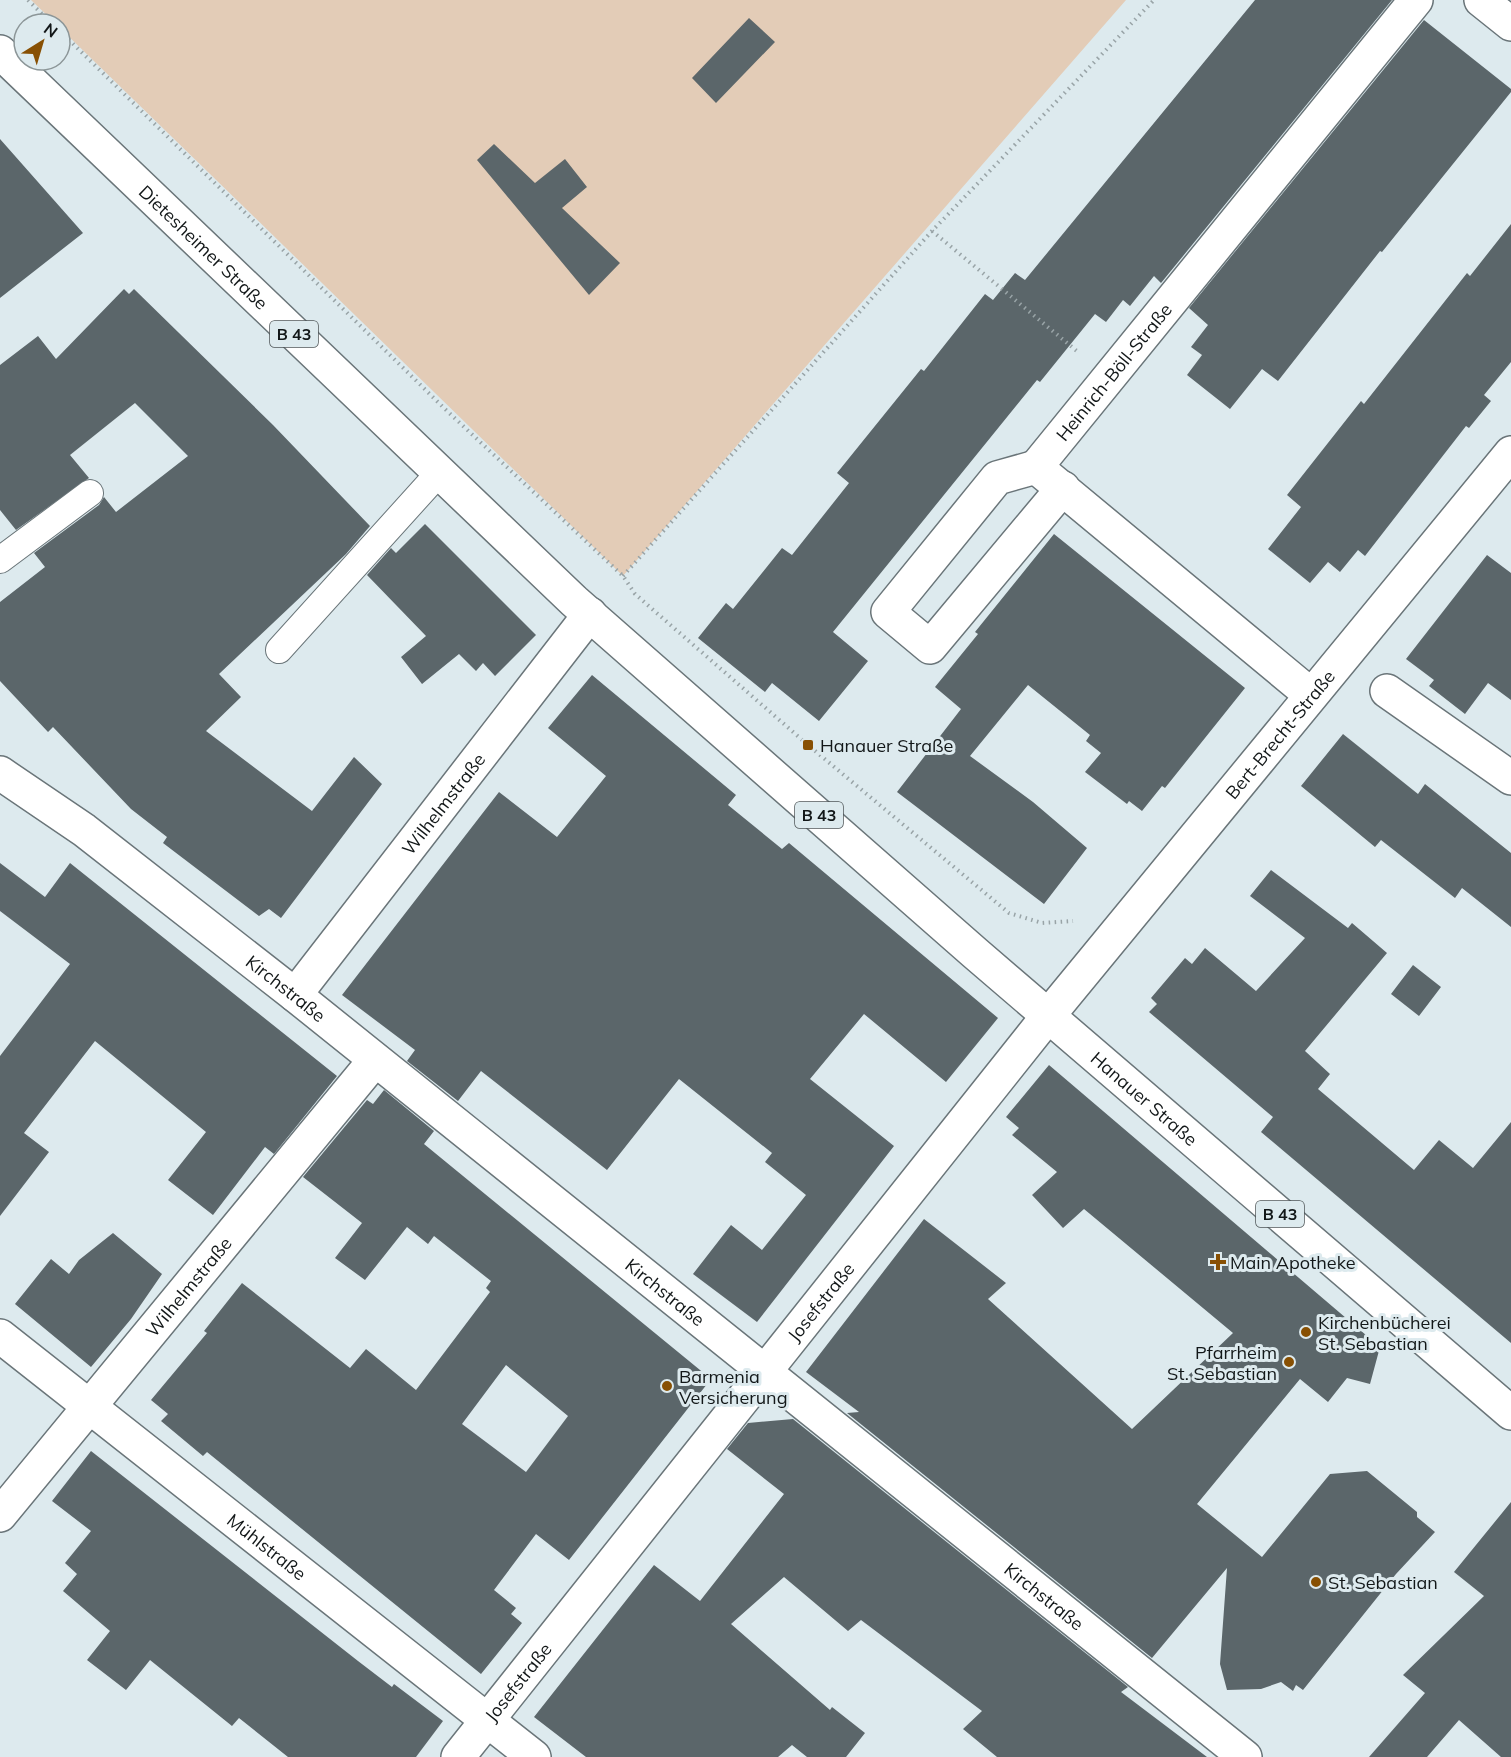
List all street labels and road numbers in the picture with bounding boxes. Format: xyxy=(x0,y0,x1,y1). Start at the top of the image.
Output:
street label: Dietesheimer Straße xyxy=(134,180,273,314)
street label: Heinrich-Böll-Straße xyxy=(1051,298,1176,445)
road number: B 43 xyxy=(270,321,318,347)
street label: Bert-Brecht-Straße xyxy=(1220,665,1340,803)
street label: Wilhelmstraße xyxy=(396,748,490,859)
road number: B 43 xyxy=(795,802,843,828)
street label: Kirchstraße xyxy=(241,950,330,1027)
street label: Hanauer Straße xyxy=(1086,1046,1202,1150)
road number: B 43 xyxy=(1256,1201,1304,1227)
street label: Wilhelmstraße xyxy=(140,1232,236,1341)
street label: Kirchstraße xyxy=(621,1253,710,1331)
street label: Josefstraße xyxy=(782,1258,859,1346)
street label: Mühlstraße xyxy=(223,1508,311,1585)
street label: Kirchstraße xyxy=(1000,1557,1089,1635)
street label: Josefstraße xyxy=(479,1638,556,1726)

